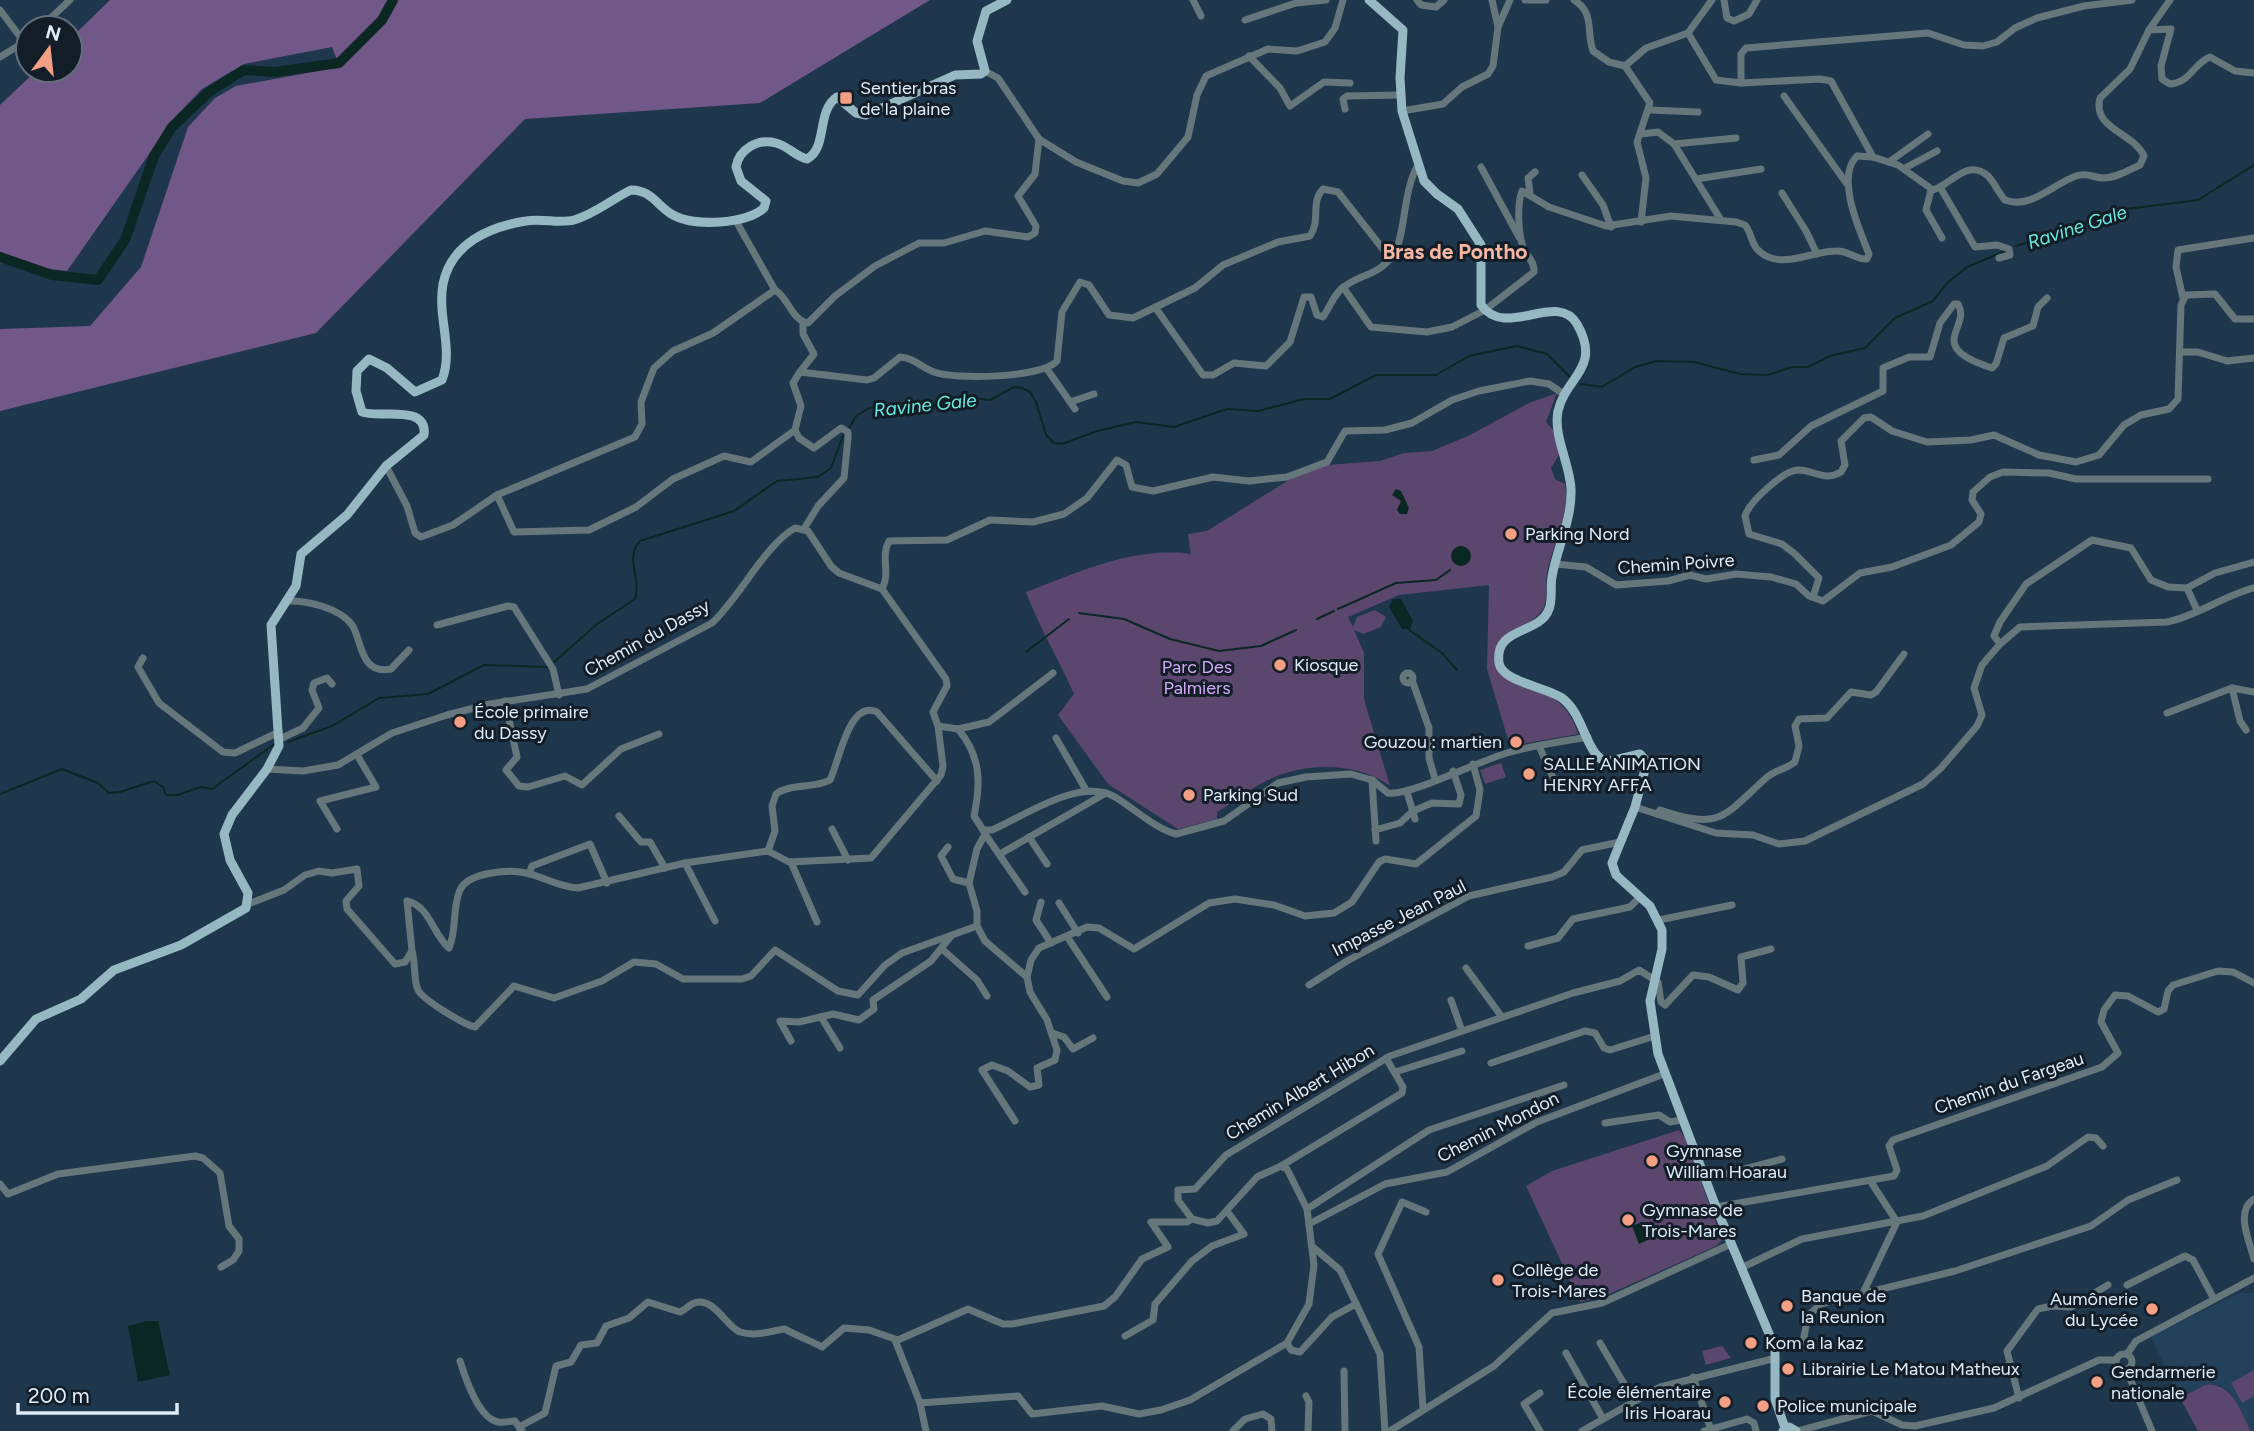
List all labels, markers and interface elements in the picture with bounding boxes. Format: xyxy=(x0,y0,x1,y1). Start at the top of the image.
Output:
north arrow xyxy=(14,14,84,84)
text: N xyxy=(43,20,63,46)
place label: Sentier bras de la plaine xyxy=(860,77,956,120)
marker: Sentier bras de la plaine xyxy=(838,90,854,106)
water label: Ravine Gale xyxy=(2024,200,2130,254)
district label: Bras de Pontho xyxy=(1382,239,1528,264)
water label: Ravine Gale xyxy=(872,388,978,422)
place label: Parking Nord xyxy=(1525,523,1629,545)
marker: Parking Nord xyxy=(1503,526,1519,542)
street label: Chemin Poivre xyxy=(1617,549,1735,579)
street label: Chemin du Dassy xyxy=(581,594,714,681)
place label: Kiosque xyxy=(1294,654,1358,676)
park label: Parc Des Palmiers xyxy=(1162,656,1232,699)
marker: Kiosque xyxy=(1272,657,1288,673)
place label: École primaire du Dassy xyxy=(474,701,589,744)
marker: École primaire du Dassy xyxy=(452,714,468,730)
place label: Gouzou : martien xyxy=(1364,731,1502,753)
marker: Gouzou : martien xyxy=(1508,734,1524,750)
place label: SALLE ANIMATION HENRY AFFA xyxy=(1543,753,1701,796)
marker: SALLE ANIMATION HENRY AFFA xyxy=(1521,766,1537,782)
place label: Parking Sud xyxy=(1203,784,1298,806)
marker: Parking Sud xyxy=(1181,787,1197,803)
street label: Impasse Jean Paul xyxy=(1328,875,1470,961)
street label: Chemin Albert Hibon xyxy=(1222,1039,1378,1145)
street label: Chemin du Fargeau xyxy=(1931,1047,2087,1119)
street label: Chemin Mondon xyxy=(1433,1087,1563,1167)
place label: Gymnase William Hoarau xyxy=(1666,1140,1787,1183)
marker: Gymnase William Hoarau xyxy=(1644,1153,1660,1169)
place label: Gymnase de Trois-Mares xyxy=(1642,1199,1743,1242)
marker: Gymnase de Trois-Mares xyxy=(1620,1212,1636,1228)
place label: Collège de Trois-Mares xyxy=(1512,1259,1606,1302)
marker: Collège de Trois-Mares xyxy=(1490,1272,1506,1288)
place label: Banque de la Reunion xyxy=(1801,1285,1886,1328)
place label: Aumônerie du Lycée xyxy=(2050,1288,2138,1331)
marker: Banque de la Reunion xyxy=(1779,1298,1795,1314)
marker: Aumônerie du Lycée xyxy=(2144,1301,2160,1317)
place label: Kom a la kaz xyxy=(1765,1332,1864,1354)
marker: Kom a la kaz xyxy=(1743,1335,1759,1351)
place label: Librairie Le Matou Matheux xyxy=(1802,1358,2020,1380)
marker: Librairie Le Matou Matheux xyxy=(1780,1361,1796,1377)
place label: Gendarmerie nationale xyxy=(2111,1361,2216,1404)
scale bar xyxy=(18,1372,177,1416)
marker: Gendarmerie nationale xyxy=(2089,1374,2105,1390)
place label: École élémentaire Iris Hoarau xyxy=(1567,1381,1711,1424)
text: 200 m xyxy=(28,1383,90,1408)
marker: École élémentaire Iris Hoarau xyxy=(1717,1394,1733,1410)
place label: Police municipale xyxy=(1777,1395,1917,1417)
marker: Police municipale xyxy=(1755,1398,1771,1414)

